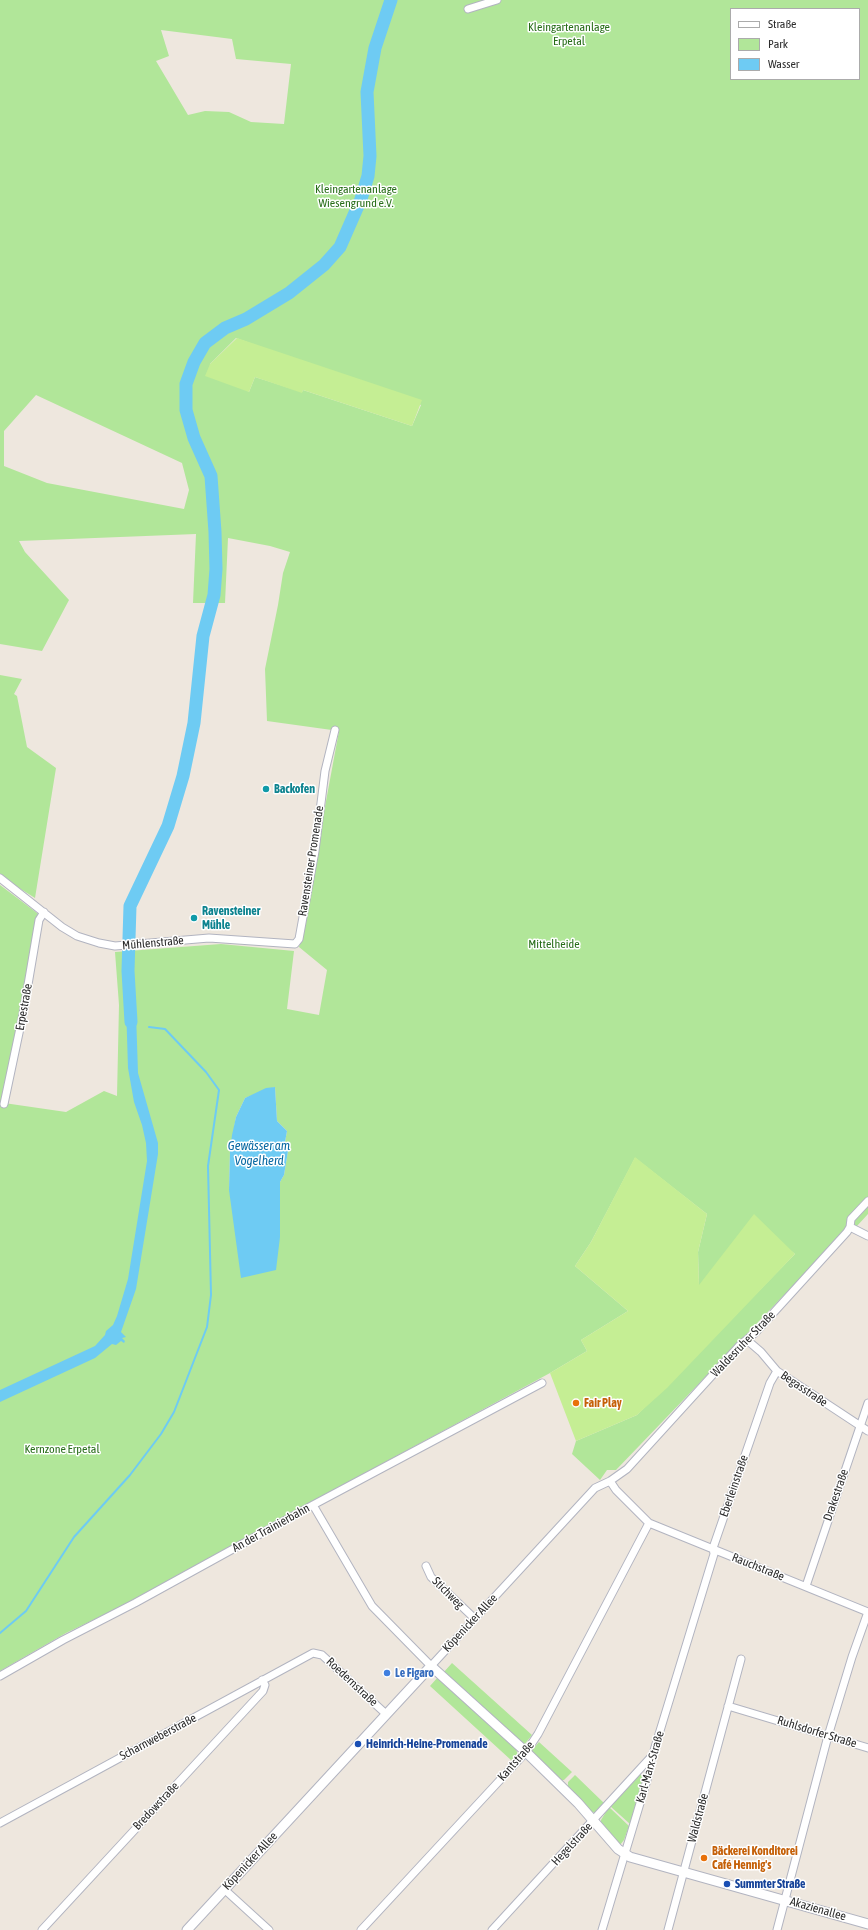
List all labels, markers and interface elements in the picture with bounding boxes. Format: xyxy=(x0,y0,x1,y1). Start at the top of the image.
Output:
legend xyxy=(730,8,860,80)
text: Straße xyxy=(768,17,796,31)
park label: Kleingartenanlage Erpetal xyxy=(528,20,610,48)
text: Park xyxy=(768,37,788,51)
text: Wasser xyxy=(768,57,799,71)
park label: Kleingartenanlage Wiesengrund e.V. xyxy=(315,182,397,210)
place label: Backofen xyxy=(274,782,315,796)
marker: Backofen xyxy=(261,784,271,794)
street label: Ravensteiner Promenade xyxy=(295,805,327,917)
place label: Ravensteiner Mühle xyxy=(202,904,260,932)
marker: Ravensteiner Mühle xyxy=(189,913,199,923)
street label: Mühlenstraße xyxy=(122,933,184,953)
park label: Mittelheide xyxy=(528,937,580,951)
street label: Erpestraße xyxy=(13,982,35,1032)
water label: Gewässer am Vogelherd xyxy=(228,1138,290,1169)
street label: Waldesruher Straße xyxy=(708,1308,778,1380)
street label: Begasstraße xyxy=(778,1368,830,1410)
place label: Fair Play xyxy=(584,1396,622,1410)
marker: Fair Play xyxy=(571,1398,581,1408)
park label: Kernzone Erpetal xyxy=(24,1442,100,1456)
street label: Eberleinstraße xyxy=(717,1453,751,1519)
street label: Drakestraße xyxy=(820,1467,852,1523)
street label: An der Trainierbahn xyxy=(230,1501,312,1555)
street label: Rauchstraße xyxy=(730,1550,786,1584)
street label: Stichweg xyxy=(429,1574,467,1612)
street label: Köpenicker Allee xyxy=(439,1591,501,1655)
street label: Roedernstraße xyxy=(323,1655,381,1709)
place label: Le Figaro xyxy=(395,1666,434,1680)
marker: Le Figaro xyxy=(382,1668,392,1678)
street label: Scharnweberstraße xyxy=(117,1711,199,1763)
street label: Ruhlsdorfer Straße xyxy=(776,1713,858,1751)
street label: Karl-Marx-Straße xyxy=(633,1729,667,1805)
place label: Heinrich-Heine-Promenade xyxy=(366,1737,488,1751)
street label: Kantstraße xyxy=(495,1738,537,1784)
marker: Heinrich-Heine-Promenade xyxy=(353,1739,363,1749)
street label: Bredowstraße xyxy=(130,1779,182,1833)
street label: Waldstraße xyxy=(685,1792,711,1844)
street label: Hegelstraße xyxy=(548,1819,596,1869)
street label: Köpenicker Allee xyxy=(219,1829,281,1893)
place label: Bäckerei Konditorei Café Hennig's xyxy=(712,1844,798,1872)
marker: Bäckerei Konditorei Café Hennig's xyxy=(699,1853,709,1863)
place label: Summter Straße xyxy=(735,1877,806,1891)
marker: Summter Straße xyxy=(722,1879,732,1889)
street label: Akazienallee xyxy=(788,1894,848,1924)

